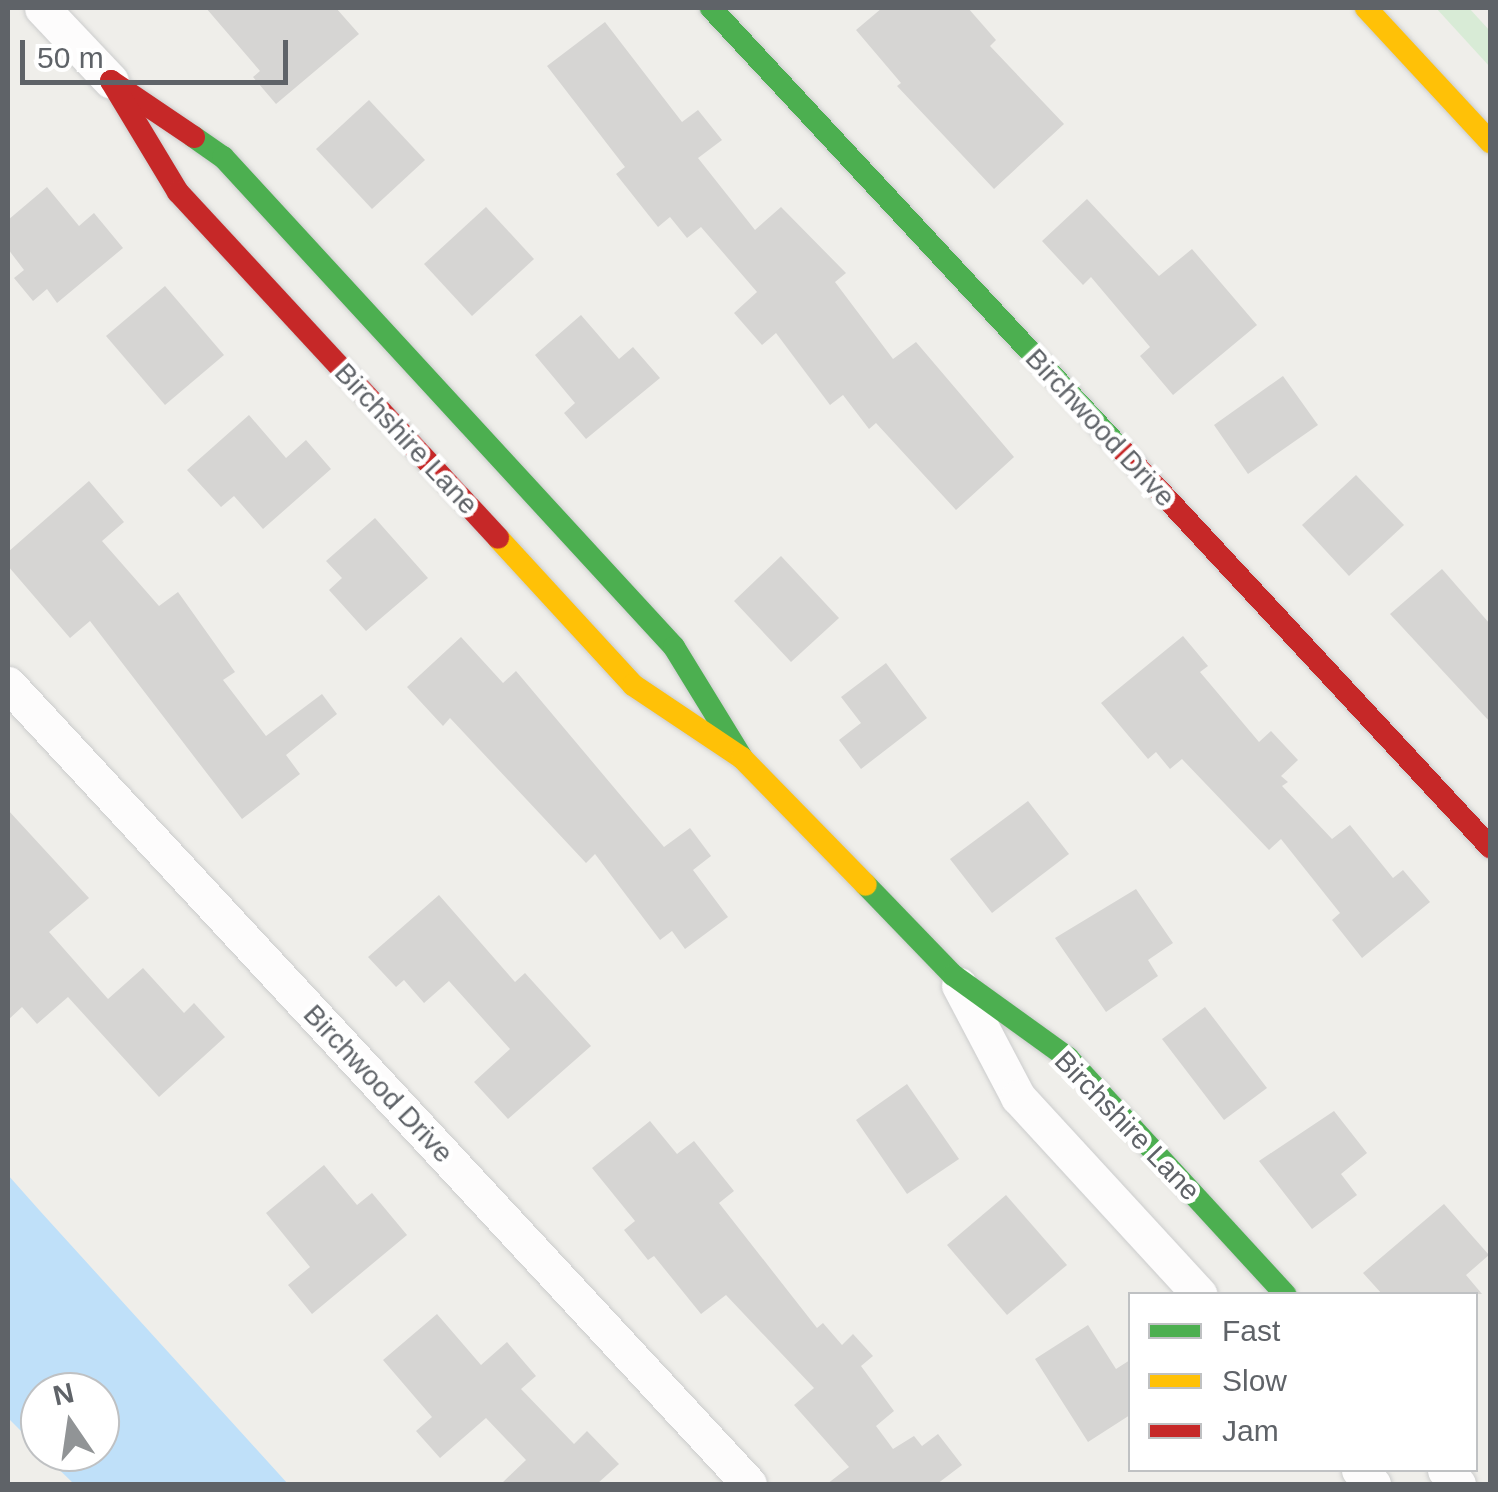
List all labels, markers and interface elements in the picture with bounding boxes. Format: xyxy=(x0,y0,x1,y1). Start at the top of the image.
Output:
scale bar xyxy=(25,20,292,82)
text: 50 m xyxy=(37,41,104,74)
street label: Birchwood Drive xyxy=(1018,342,1182,514)
street label: Birchshire Lane xyxy=(327,356,485,522)
street label: Birchwood Drive xyxy=(296,998,460,1170)
street label: Birchshire Lane xyxy=(1047,1044,1207,1208)
legend xyxy=(1128,1292,1478,1472)
text: Fast xyxy=(1222,1314,1280,1347)
text: Slow xyxy=(1222,1364,1287,1397)
north arrow xyxy=(20,1372,120,1472)
text: N xyxy=(50,1377,77,1412)
text: Jam xyxy=(1222,1414,1279,1447)

